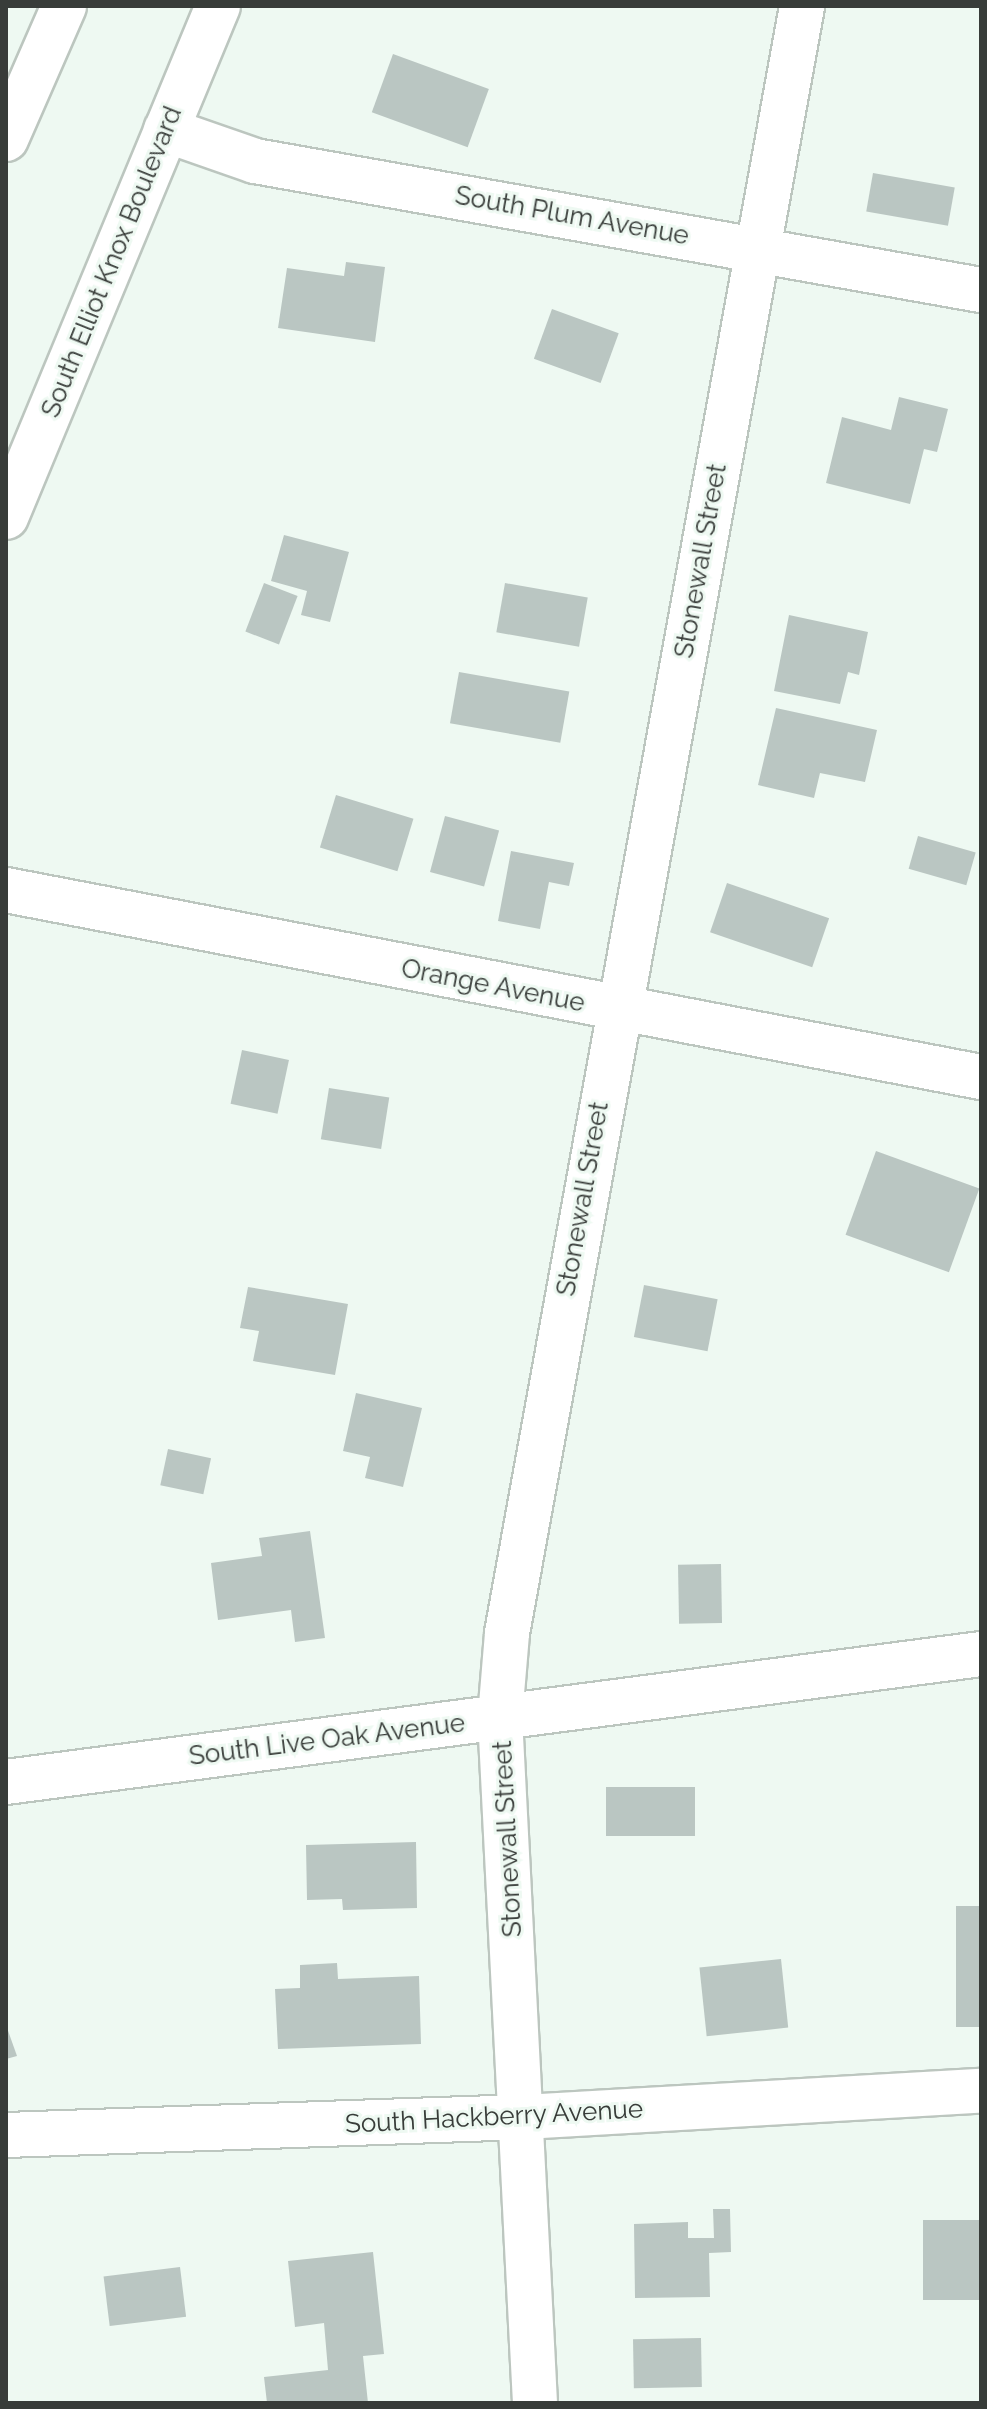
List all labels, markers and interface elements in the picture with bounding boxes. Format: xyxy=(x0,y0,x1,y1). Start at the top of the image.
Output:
street label: South Elliot Knox Boulevard xyxy=(35,102,189,422)
street label: South Plum Avenue xyxy=(452,180,692,252)
street label: Stonewall Street xyxy=(668,461,734,661)
street label: Orange Avenue xyxy=(398,953,588,1019)
street label: Stonewall Street xyxy=(550,1099,616,1299)
street label: South Live Oak Avenue xyxy=(187,1708,467,1772)
street label: Stonewall Street xyxy=(487,1740,529,1938)
street label: South Hackberry Avenue xyxy=(343,2094,645,2140)

